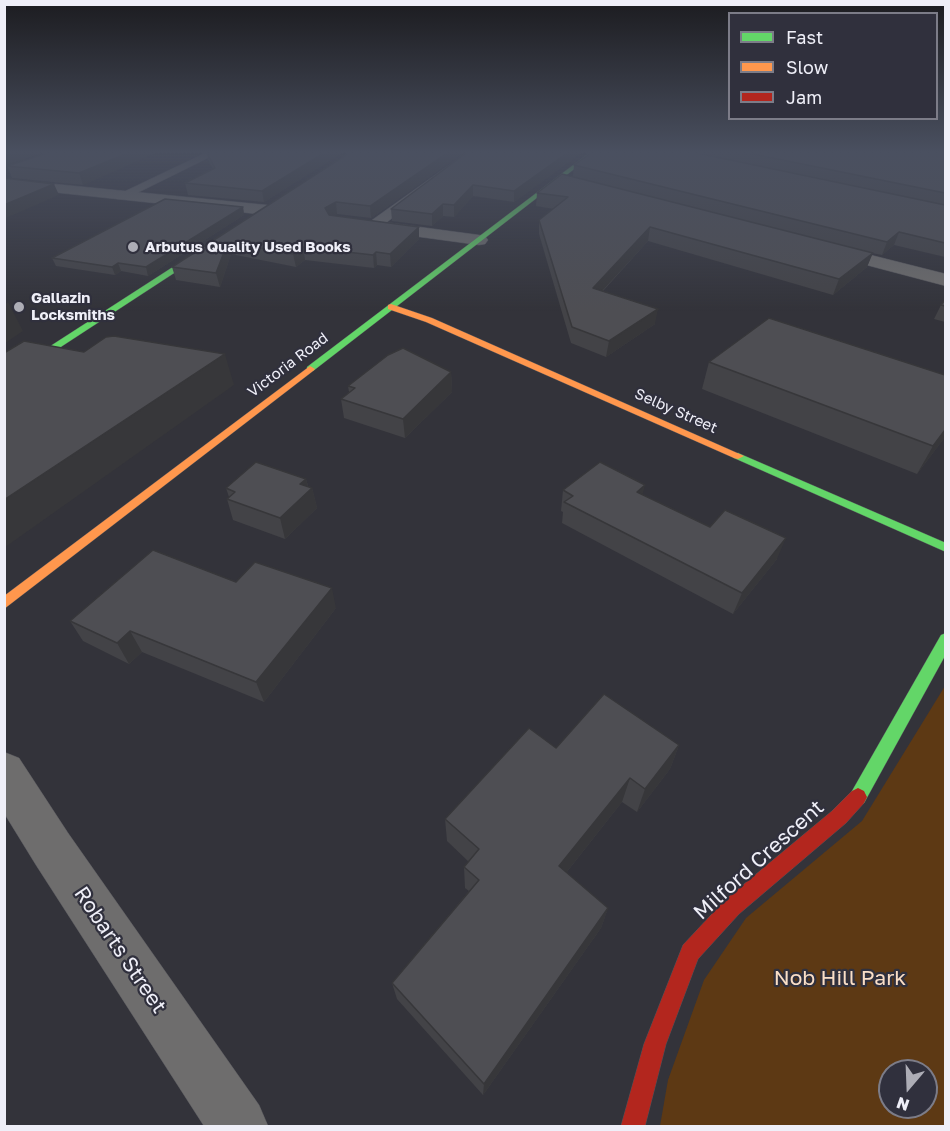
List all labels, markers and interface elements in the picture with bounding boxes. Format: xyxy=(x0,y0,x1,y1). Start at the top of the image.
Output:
legend xyxy=(728,12,938,120)
text: Fast xyxy=(786,26,823,48)
text: Slow xyxy=(786,56,828,78)
text: Jam xyxy=(786,86,822,108)
place label: Arbutus Quality Used Books xyxy=(145,238,351,256)
marker: Arbutus Quality Used Books xyxy=(126,240,140,254)
place label: Gallazin Locksmiths xyxy=(31,289,115,324)
marker: Gallazin Locksmiths xyxy=(12,300,26,314)
street label: Victoria Road xyxy=(244,329,332,401)
street label: Selby Street xyxy=(632,385,720,437)
street label: Milford Crescent xyxy=(689,795,829,925)
street label: Robarts Street xyxy=(68,882,172,1018)
park label: Nob Hill Park xyxy=(774,965,906,991)
north arrow xyxy=(878,1059,938,1119)
text: N xyxy=(894,1093,912,1116)

